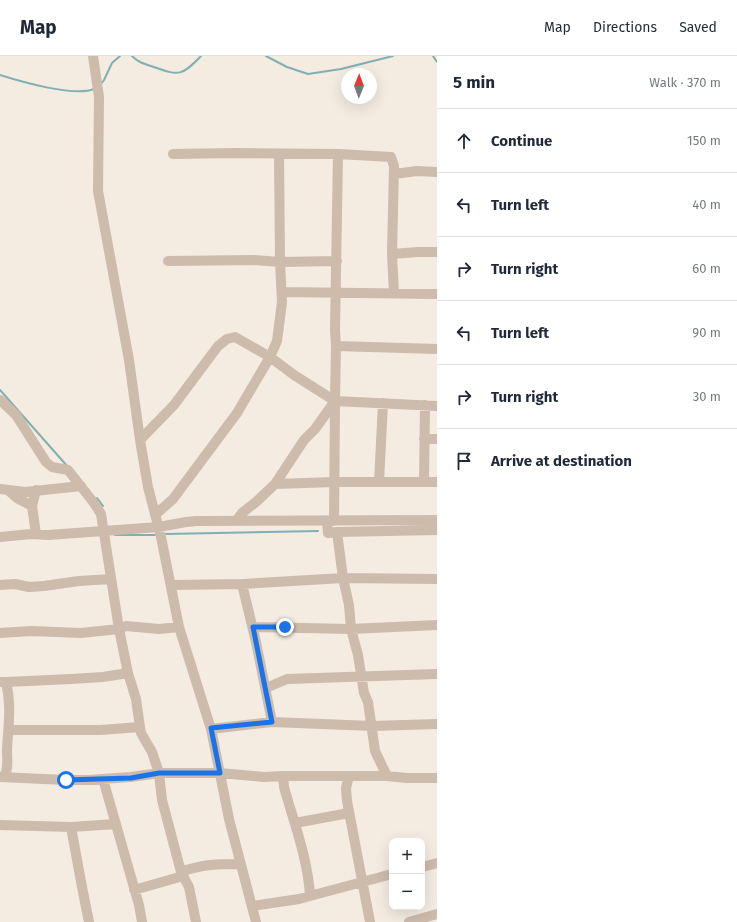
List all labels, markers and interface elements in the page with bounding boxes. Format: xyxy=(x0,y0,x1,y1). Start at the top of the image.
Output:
text: Map xyxy=(20,16,57,39)
text: Map xyxy=(544,19,571,36)
text: Directions xyxy=(593,19,657,36)
text: Saved xyxy=(679,19,717,36)
north arrow xyxy=(341,68,377,104)
text: 5 min xyxy=(453,72,495,93)
text: Walk · 370 m xyxy=(649,75,721,90)
icon: ahead xyxy=(453,130,475,152)
text: Continue xyxy=(491,132,552,150)
text: 150 m xyxy=(687,133,721,148)
icon: left xyxy=(453,194,475,216)
text: Turn left xyxy=(491,196,549,214)
text: 40 m xyxy=(692,197,721,212)
icon: right xyxy=(453,258,475,280)
text: Turn right xyxy=(491,260,558,278)
text: 60 m xyxy=(692,261,721,276)
icon: left xyxy=(453,322,475,344)
text: Turn left xyxy=(491,324,549,342)
text: 90 m xyxy=(692,325,721,340)
icon: right xyxy=(453,386,475,408)
text: Turn right xyxy=(491,388,558,406)
text: 30 m xyxy=(693,389,721,404)
icon: arrive xyxy=(453,450,475,472)
text: Arrive at destination xyxy=(491,452,632,470)
route end xyxy=(276,618,294,636)
route start xyxy=(57,771,75,789)
map controls xyxy=(389,838,425,910)
button: + xyxy=(389,838,425,874)
button: − xyxy=(389,874,425,910)

